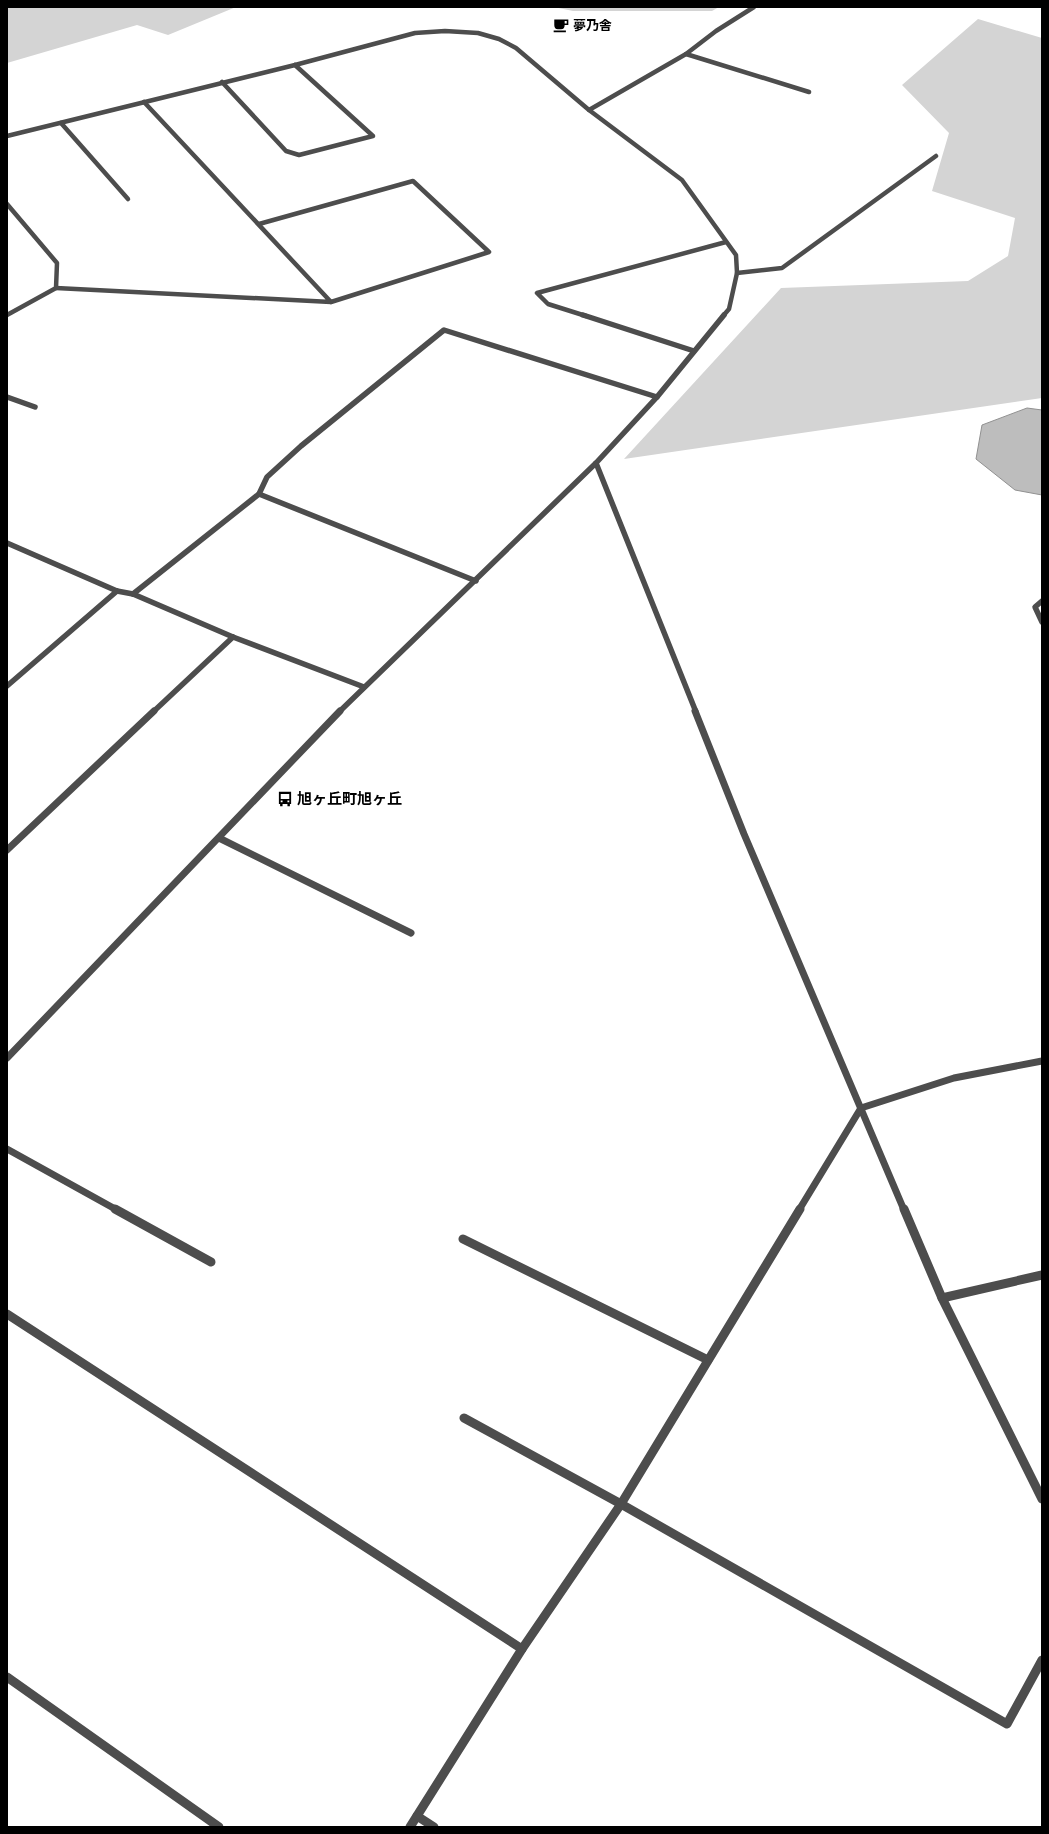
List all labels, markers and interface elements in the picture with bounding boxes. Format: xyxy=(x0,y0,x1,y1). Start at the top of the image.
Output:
cafe icon: 夢乃舎 xyxy=(552,16,570,34)
place label: 夢乃舎 xyxy=(573,17,612,33)
place label: 旭ヶ丘町旭ヶ丘 xyxy=(297,789,402,808)
bus stop icon: 旭ヶ丘町旭ヶ丘 xyxy=(276,790,294,808)

